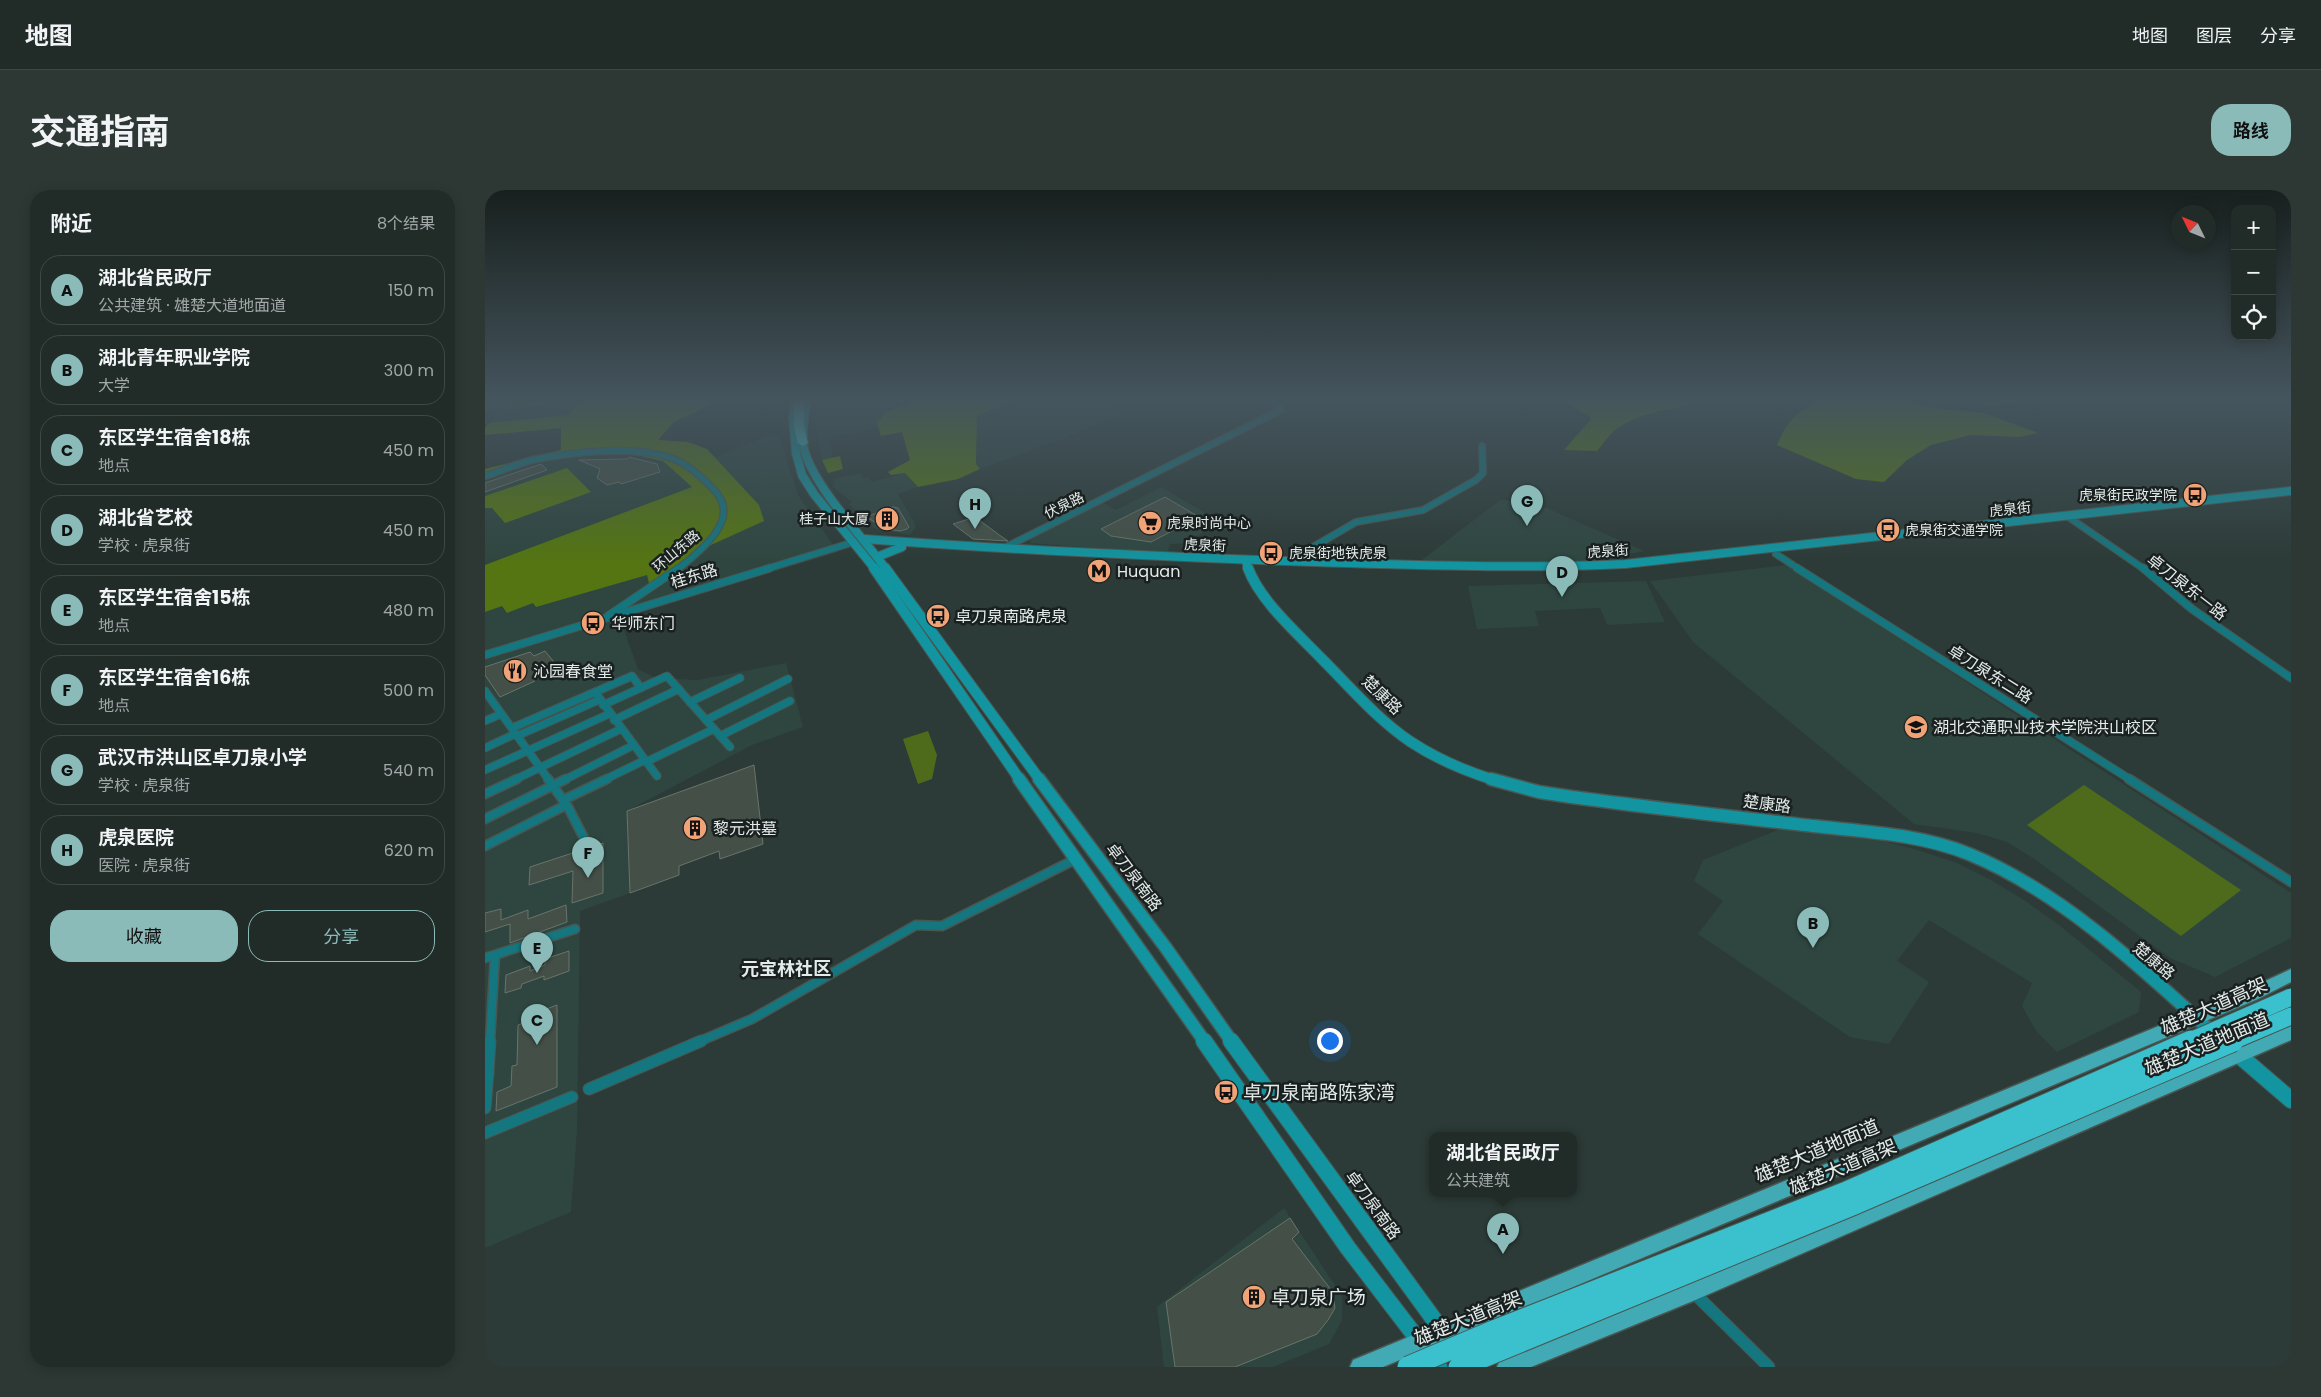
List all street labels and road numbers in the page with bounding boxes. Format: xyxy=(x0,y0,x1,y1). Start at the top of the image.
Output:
street label: 伏泉路 xyxy=(1041,487,1087,523)
street label: 虎泉街 xyxy=(1988,497,2032,521)
street label: 环山东路 xyxy=(648,525,704,577)
street label: 虎泉街 xyxy=(1184,534,1226,556)
street label: 虎泉街 xyxy=(1586,540,1630,562)
street label: 卓刀泉东一路 xyxy=(2142,548,2232,626)
street label: 桂东路 xyxy=(668,558,720,594)
street label: 卓刀泉东二路 xyxy=(1943,639,2037,709)
street label: 楚康路 xyxy=(1357,670,1407,720)
street label: 楚康路 xyxy=(1742,790,1792,818)
street label: 卓刀泉南路 xyxy=(1101,838,1167,916)
street label: 楚康路 xyxy=(2128,937,2180,985)
street label: 雄楚大道高架 xyxy=(2156,970,2272,1042)
street label: 雄楚大道地面道 xyxy=(2141,1006,2273,1082)
street label: 雄楚大道地面道 xyxy=(1751,1113,1883,1189)
street label: 雄楚大道高架 xyxy=(1785,1132,1901,1202)
street label: 卓刀泉南路 xyxy=(1340,1166,1406,1244)
street label: 雄楚大道高架 xyxy=(1410,1284,1526,1352)

